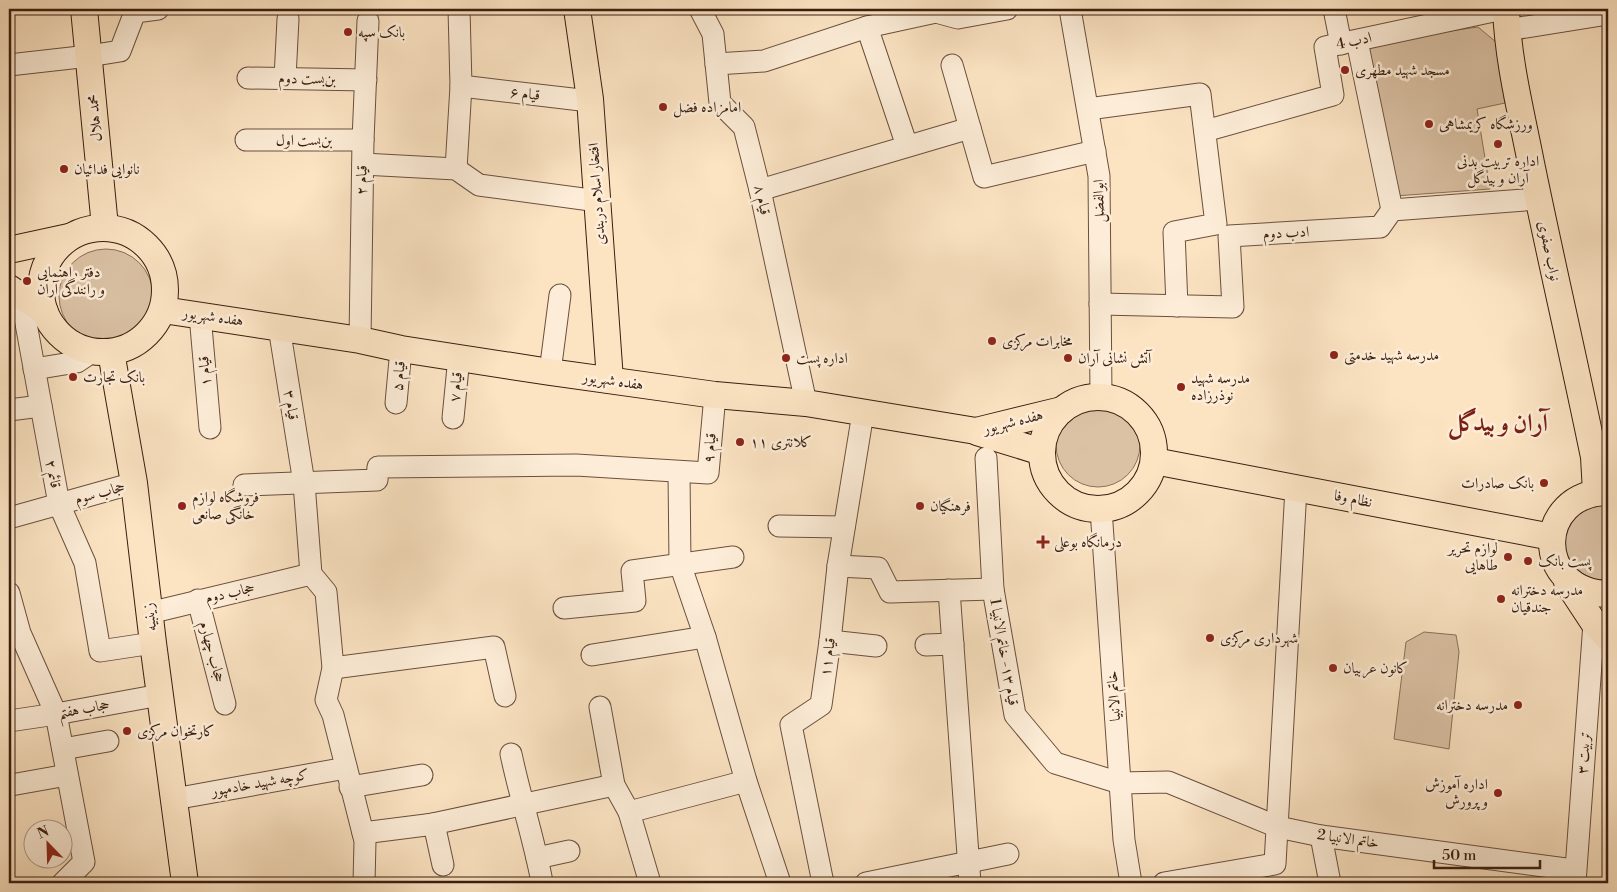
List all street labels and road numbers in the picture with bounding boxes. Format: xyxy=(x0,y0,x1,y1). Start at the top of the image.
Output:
street label: ادب 4 xyxy=(1334,28,1374,54)
street label: بن‌بست دوم xyxy=(278,69,336,92)
street label: قیام ۶ xyxy=(509,83,541,108)
street label: محمد هلال xyxy=(83,93,107,142)
street label: بن‌بست اول xyxy=(276,131,332,150)
street label: افتخار اسلام دربندی xyxy=(584,142,613,246)
street label: قیام ۲ xyxy=(352,165,375,195)
street label: ابوالفضل xyxy=(1089,179,1110,223)
street label: قیام ۸ xyxy=(746,183,775,218)
street label: نواب صفوی xyxy=(1533,219,1565,283)
street label: ادب دوم xyxy=(1262,222,1310,247)
street label: هفده شهریور xyxy=(179,303,245,331)
street label: قیام ۱ xyxy=(194,355,219,387)
street label: قیام ۵ xyxy=(388,360,413,392)
street label: هفده شهریور xyxy=(579,367,645,395)
street label: قیام ۷ xyxy=(445,371,470,403)
street label: قیام ۳ xyxy=(276,389,303,422)
street label: هفده شهریور xyxy=(979,405,1045,439)
street label: قیام ۹ xyxy=(699,432,724,464)
street label: قائم ۲ xyxy=(38,458,65,490)
street label: حجاب سوم xyxy=(73,477,128,512)
street label: نظام وفا xyxy=(1332,486,1374,515)
street label: حجاب دوم xyxy=(203,578,257,611)
street label: قیام ۱۳- خاتم الانبیا 1 xyxy=(982,597,1023,707)
street label: زینبیه xyxy=(139,602,161,632)
street label: حجاب چهارم xyxy=(192,619,229,686)
street label: قیام ۱۱ xyxy=(816,636,843,678)
street label: خاتم الانبیا xyxy=(1103,670,1128,722)
street label: حجاب هفتم xyxy=(57,695,112,728)
street label: تربیت ۳ xyxy=(1573,731,1595,775)
street label: کوچه شهید خادمپور xyxy=(208,765,310,802)
street label: خاتم الانبیا 2 xyxy=(1315,825,1380,856)

